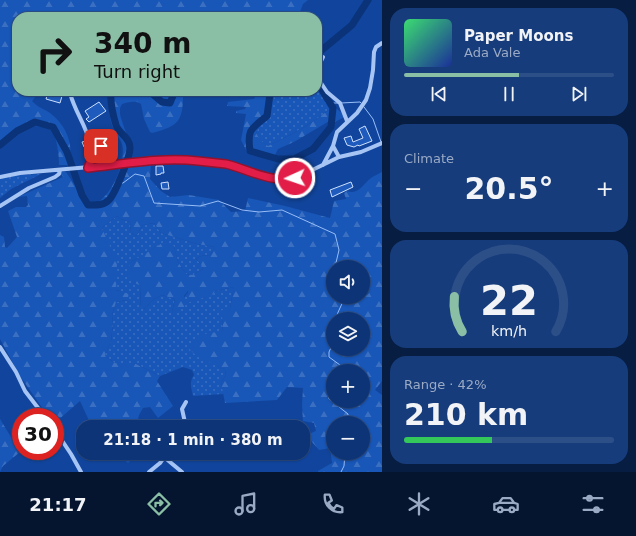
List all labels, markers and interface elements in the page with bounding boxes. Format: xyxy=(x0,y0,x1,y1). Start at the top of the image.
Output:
text: 340 m xyxy=(94,27,191,60)
text: Paper Moons xyxy=(464,27,573,45)
icon: right xyxy=(28,28,80,80)
text: Ada Vale xyxy=(464,45,520,60)
text: Turn right xyxy=(94,61,180,82)
icon: previous xyxy=(428,83,450,105)
icon: pause xyxy=(498,83,520,105)
icon: next xyxy=(568,83,590,105)
pin xyxy=(84,129,118,163)
icon: arrive xyxy=(90,135,112,157)
text: Climate xyxy=(404,151,454,166)
position arrow xyxy=(274,157,316,199)
text: 20.5° xyxy=(464,171,554,206)
text: − xyxy=(404,176,422,201)
text: + xyxy=(596,176,614,201)
map controls xyxy=(326,260,370,460)
button: sound xyxy=(326,260,370,304)
text: 22 xyxy=(480,276,538,325)
button: layers xyxy=(326,312,370,356)
text: km/h xyxy=(491,323,527,339)
button: + xyxy=(326,364,370,408)
text: Range · 42% xyxy=(404,377,487,392)
text: 210 km xyxy=(404,397,528,432)
speed limit sign: 30 xyxy=(12,408,64,460)
button: − xyxy=(326,416,370,460)
text: 21:18 · 1 min · 380 m xyxy=(103,431,283,449)
icon: directions xyxy=(145,490,173,518)
icon: music xyxy=(232,490,260,518)
icon: phone xyxy=(319,490,347,518)
icon: climate xyxy=(405,490,433,518)
icon: car xyxy=(492,490,520,518)
icon: filters xyxy=(579,490,607,518)
text: 21:17 xyxy=(29,494,87,515)

